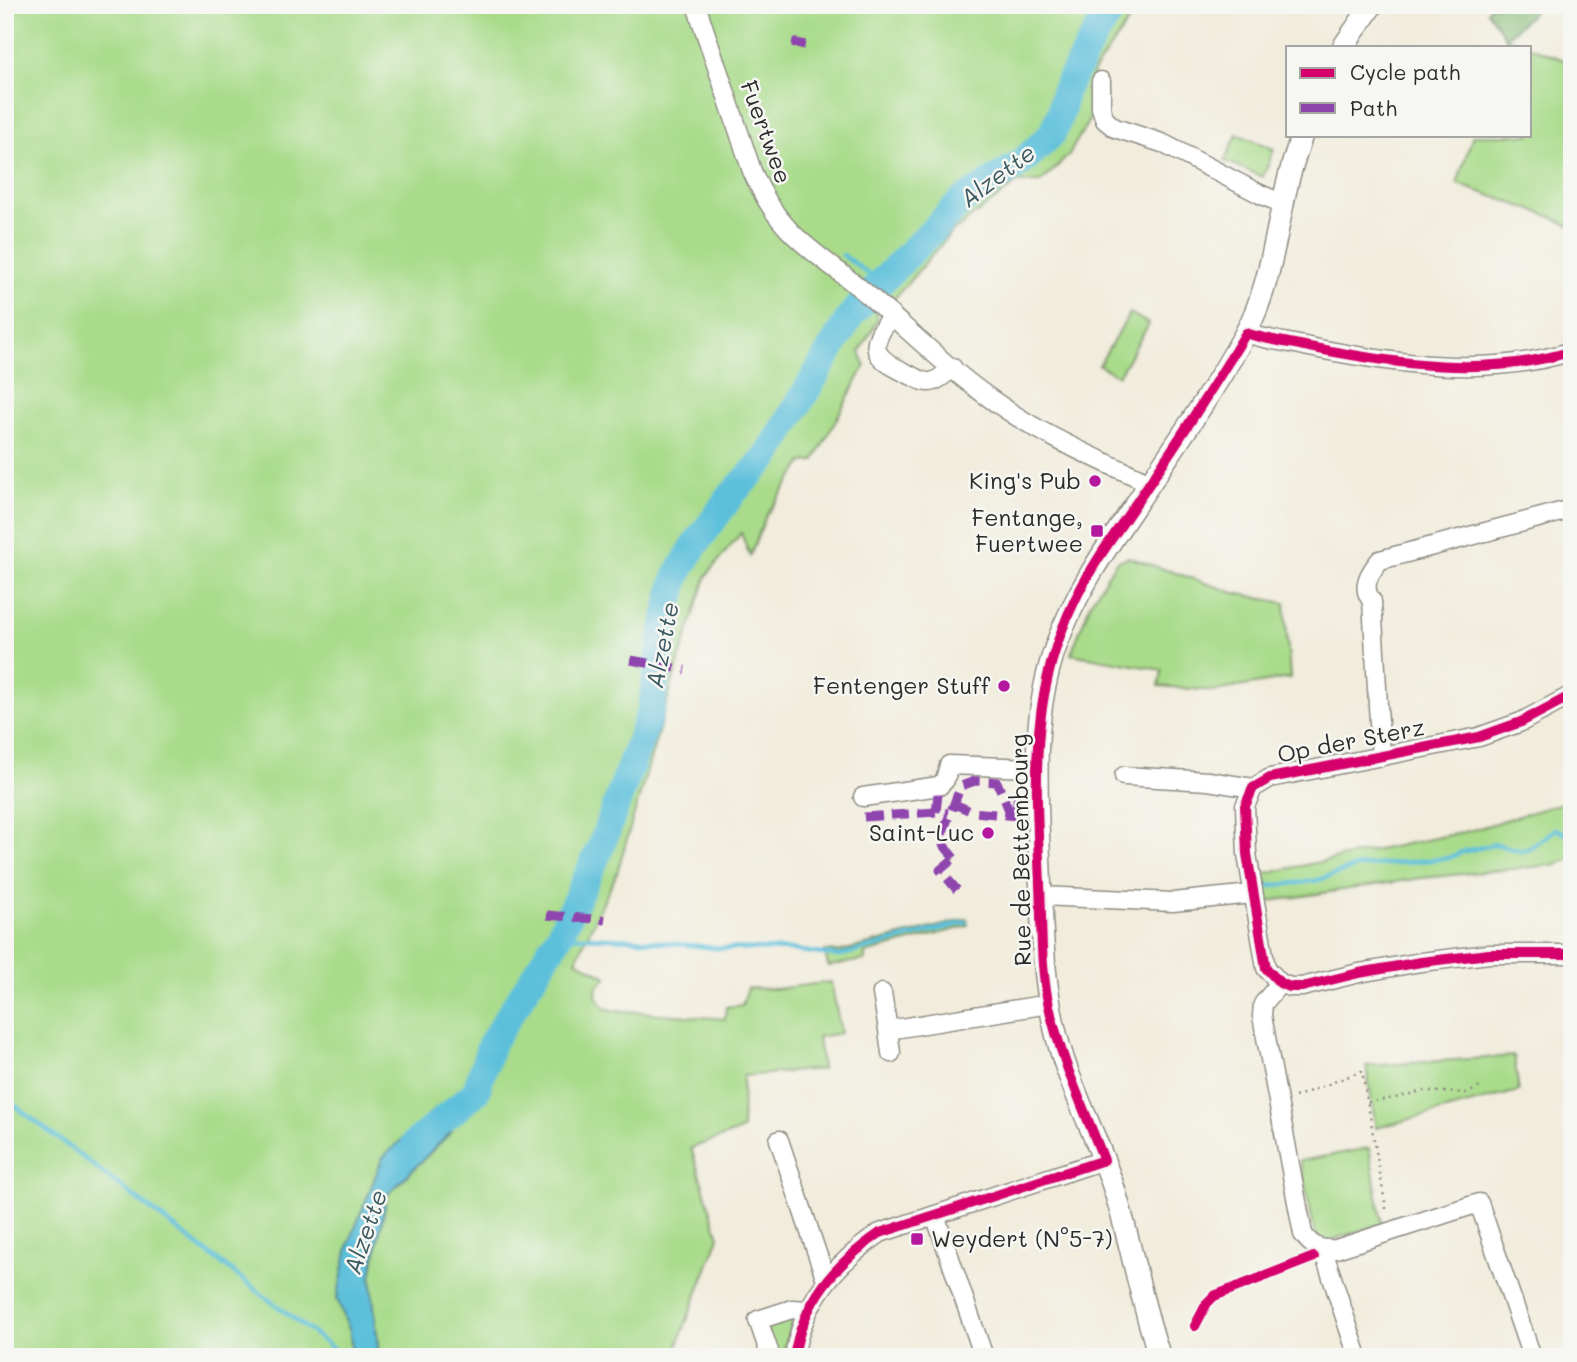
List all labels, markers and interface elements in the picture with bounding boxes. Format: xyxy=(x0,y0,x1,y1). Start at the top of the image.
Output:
legend xyxy=(1286,46,1532,136)
text: Cycle path xyxy=(1350,58,1460,85)
street label: Fuertwee xyxy=(734,76,799,187)
text: Path xyxy=(1350,94,1397,121)
water label: Alzette xyxy=(953,136,1041,213)
place label: King's Pub xyxy=(969,465,1081,495)
marker: King's Pub xyxy=(1087,473,1103,489)
place label: Fentange, Fuertwee xyxy=(971,502,1083,558)
marker: Fentange, Fuertwee xyxy=(1089,523,1105,539)
water label: Alzette xyxy=(638,599,685,690)
place label: Fentenger Stuff xyxy=(813,670,991,700)
marker: Fentenger Stuff xyxy=(996,678,1012,694)
street label: Op der Sterz xyxy=(1275,711,1427,769)
street label: Rue de Bettembourg xyxy=(1003,734,1037,966)
place label: Saint-Luc xyxy=(869,817,974,847)
marker: Saint-Luc xyxy=(980,825,996,841)
water label: Alzette xyxy=(336,1185,393,1278)
place label: Weydert (N°5-7) xyxy=(931,1223,1113,1253)
marker: Weydert (N°5-7) xyxy=(909,1231,925,1247)

